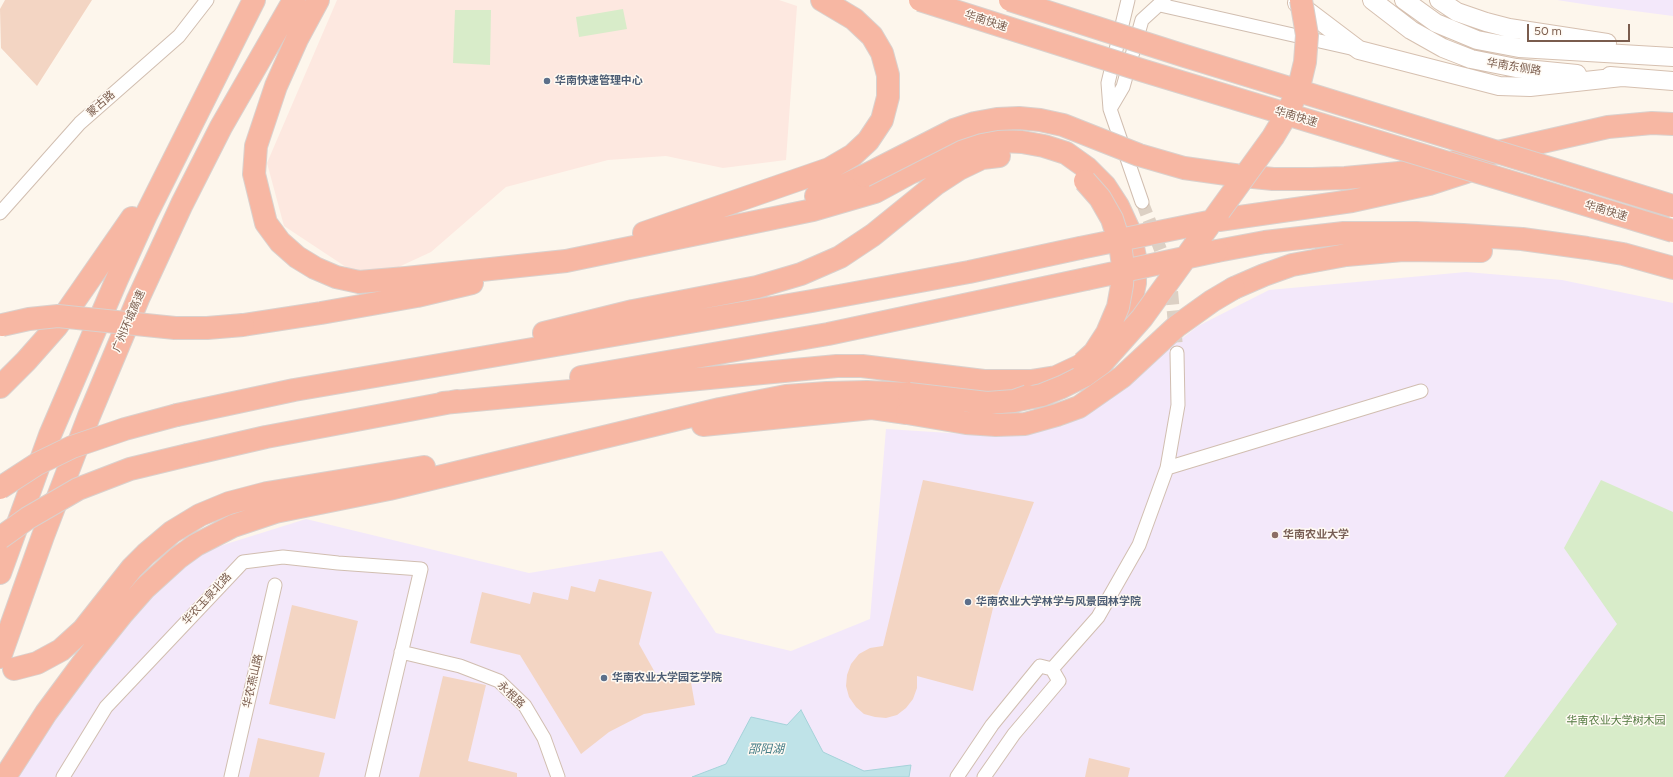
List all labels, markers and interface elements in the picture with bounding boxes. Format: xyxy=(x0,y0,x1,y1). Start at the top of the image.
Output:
street label: 华南快速 xyxy=(963,8,1009,34)
scale bar xyxy=(1529,16,1632,42)
text: 50 m xyxy=(1534,24,1562,38)
street label: 华南东侧路 xyxy=(1486,56,1542,78)
place label: 华南快速管理中心 xyxy=(555,74,643,88)
marker: 华南快速管理中心 xyxy=(542,76,552,86)
street label: 蒙古路 xyxy=(84,88,118,120)
street label: 华南快速 xyxy=(1273,104,1319,130)
street label: 华南快速 xyxy=(1583,198,1629,224)
street label: 广州环城高速 xyxy=(110,288,148,354)
place label: 华南农业大学 xyxy=(1283,528,1349,542)
marker: 华南农业大学 xyxy=(1270,530,1280,540)
street label: 华农玉泉北路 xyxy=(180,570,234,628)
place label: 华南农业大学林学与风景园林学院 xyxy=(976,595,1141,609)
marker: 华南农业大学林学与风景园林学院 xyxy=(963,597,973,607)
street label: 华农燕山路 xyxy=(240,653,266,709)
place label: 华南农业大学园艺学院 xyxy=(612,671,722,685)
marker: 华南农业大学园艺学院 xyxy=(599,673,609,683)
street label: 永根路 xyxy=(495,679,527,711)
park label: 华南农业大学树木园 xyxy=(1567,714,1665,728)
water label: 邵阳湖 xyxy=(748,742,784,756)

